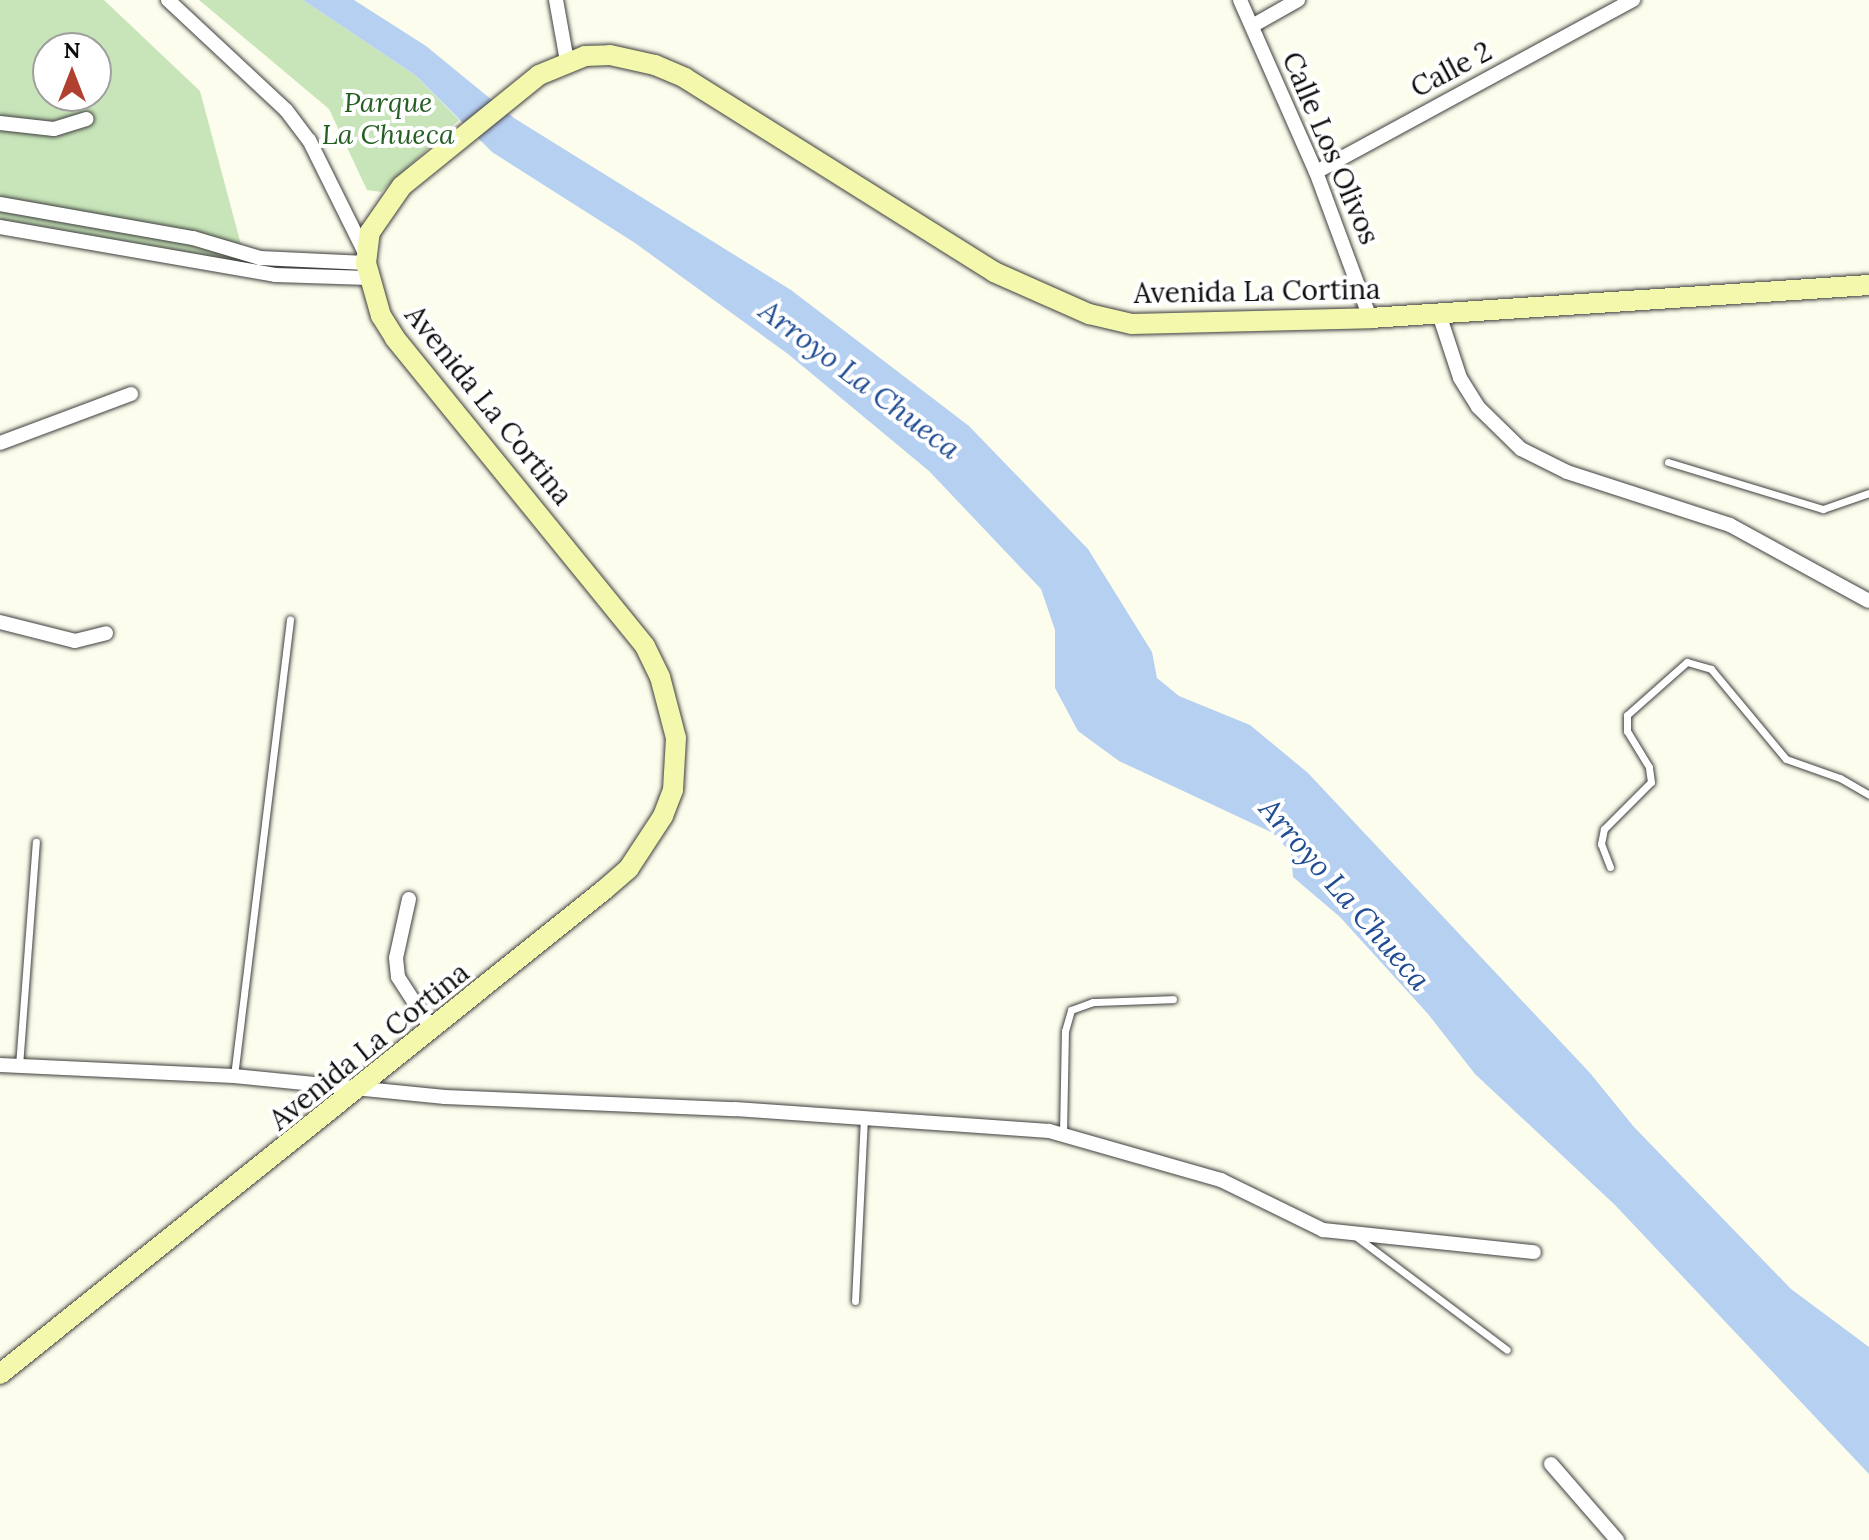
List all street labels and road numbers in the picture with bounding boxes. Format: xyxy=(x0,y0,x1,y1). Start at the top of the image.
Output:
street label: Calle 2 xyxy=(1405,34,1497,104)
street label: Calle Los Olivos xyxy=(1275,47,1387,249)
street label: Avenida La Cortina xyxy=(1133,272,1381,310)
street label: Avenida La Cortina xyxy=(398,299,580,511)
street label: Avenida La Cortina xyxy=(263,955,475,1137)

